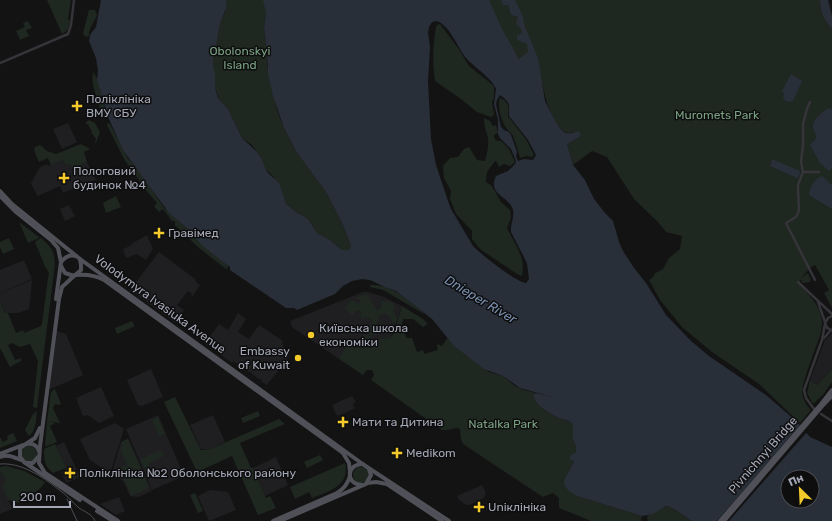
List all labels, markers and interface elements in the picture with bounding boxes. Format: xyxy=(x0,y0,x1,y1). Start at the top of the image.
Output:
park label: Obolonskyi Island xyxy=(209,44,271,72)
place label: Поліклініка ВМУ СБУ xyxy=(86,92,151,120)
marker: Поліклініка ВМУ СБУ xyxy=(71,100,83,112)
park label: Muromets Park xyxy=(675,108,760,122)
place label: Пологовий будинок №4 xyxy=(73,164,147,192)
marker: Пологовий будинок №4 xyxy=(58,172,70,184)
place label: Гравімед xyxy=(168,226,219,240)
marker: Гравімед xyxy=(153,227,165,239)
street label: Volodymyra Ivasiuka Avenue xyxy=(92,252,229,356)
water label: Dnieper River xyxy=(442,272,520,327)
place label: Київська школа економіки xyxy=(319,321,408,349)
marker: Київська школа економіки xyxy=(306,330,316,340)
place label: Embassy of Kuwait xyxy=(238,344,290,372)
marker: Embassy of Kuwait xyxy=(293,353,303,363)
street label: Pivnichnyi Bridge xyxy=(726,413,800,496)
place label: Мати та Дитина xyxy=(352,415,443,429)
marker: Мати та Дитина xyxy=(337,416,349,428)
park label: Natalka Park xyxy=(468,417,539,431)
place label: Medikom xyxy=(406,446,456,460)
marker: Medikom xyxy=(391,447,403,459)
place label: Поліклініка №2 Оболонського району xyxy=(79,466,296,480)
marker: Поліклініка №2 Оболонського району xyxy=(64,467,76,479)
north arrow xyxy=(780,469,820,509)
text: Пн xyxy=(787,471,806,489)
scale bar xyxy=(14,483,70,509)
text: 200 m xyxy=(20,490,56,504)
place label: Uniклініка xyxy=(488,500,546,514)
marker: Uniклініка xyxy=(473,501,485,513)

